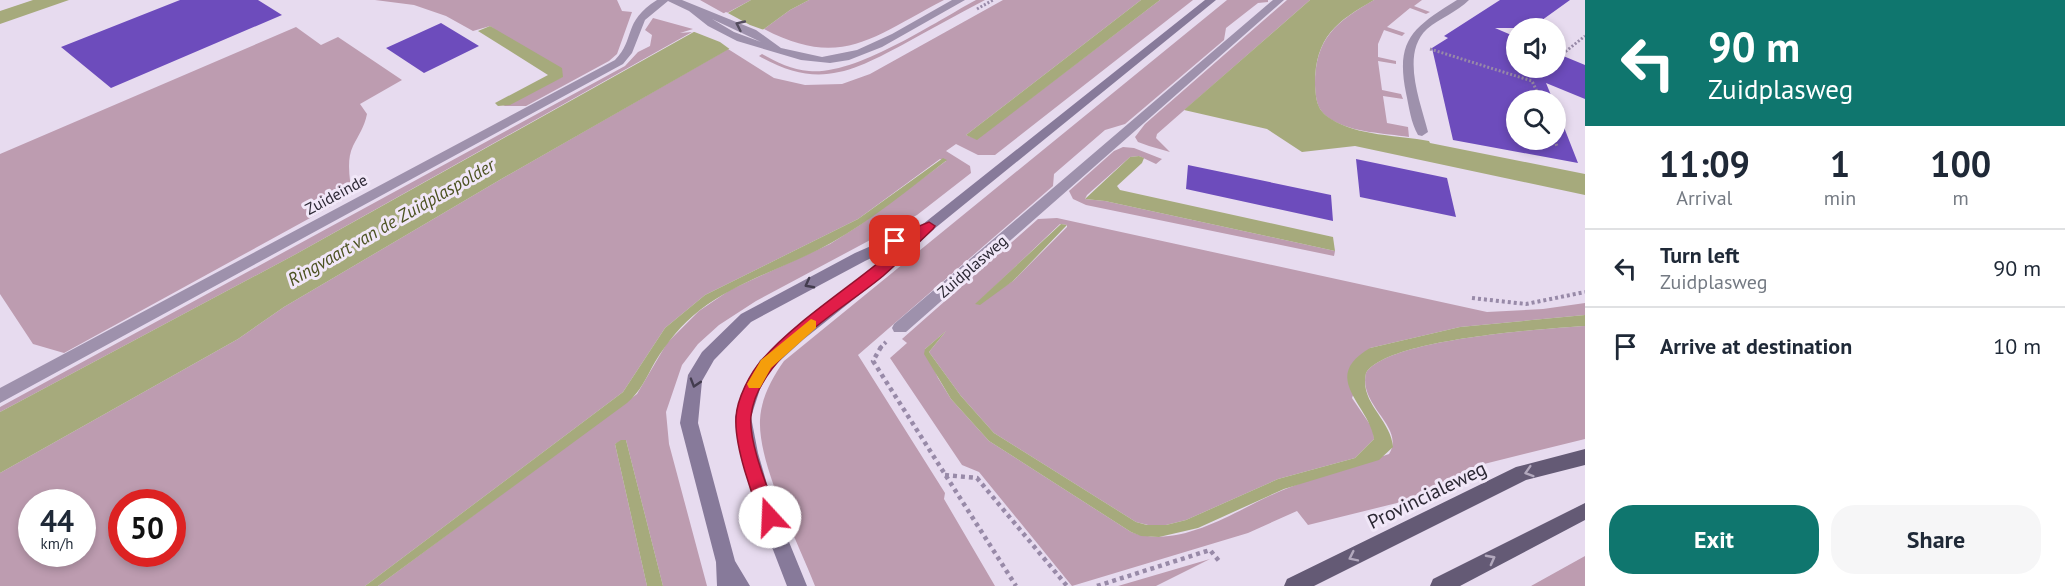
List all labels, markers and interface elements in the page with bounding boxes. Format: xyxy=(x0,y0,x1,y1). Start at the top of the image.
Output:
map controls xyxy=(1506,18,1566,150)
button: sound xyxy=(1506,18,1566,78)
text: 90 m xyxy=(1708,19,1800,74)
one-way arrow xyxy=(735,21,746,33)
icon: left xyxy=(1609,24,1687,102)
text: Zuidplasweg xyxy=(1708,72,1853,106)
button: search xyxy=(1506,90,1566,150)
text: 11:09 xyxy=(1659,140,1750,187)
text: 1 xyxy=(1830,140,1850,187)
text: 100 xyxy=(1930,140,1991,187)
water label: Ringvaart van de Zuidplaspolder xyxy=(283,153,500,291)
street label: Zuideinde xyxy=(301,169,371,219)
text: Arrival xyxy=(1676,185,1732,211)
text: min xyxy=(1824,185,1856,211)
text: m xyxy=(1953,185,1969,211)
pin xyxy=(869,215,920,266)
icon: arrive xyxy=(878,224,911,257)
street label: Zuidplasweg xyxy=(933,230,1011,302)
text: Turn left xyxy=(1660,241,1740,269)
icon: left xyxy=(1609,252,1642,285)
text: 90 m xyxy=(1993,254,2041,282)
text: Zuidplasweg xyxy=(1660,269,1768,295)
one-way arrow xyxy=(804,277,815,288)
icon: arrive xyxy=(1609,330,1642,363)
text: Arrive at destination xyxy=(1660,332,1852,360)
text: 10 m xyxy=(1993,332,2041,360)
one-way arrow xyxy=(690,377,702,388)
street label: Provincialeweg xyxy=(1363,455,1491,535)
one-way arrow xyxy=(1524,465,1535,477)
position arrow xyxy=(738,485,802,549)
speed limit sign: 50 xyxy=(108,489,186,567)
text: 44 xyxy=(40,501,74,540)
button: Exit xyxy=(1609,505,1819,574)
button: Share xyxy=(1831,505,2041,574)
text: km/h xyxy=(41,534,73,553)
one-way arrow xyxy=(1349,549,1360,561)
one-way arrow xyxy=(1485,555,1496,566)

